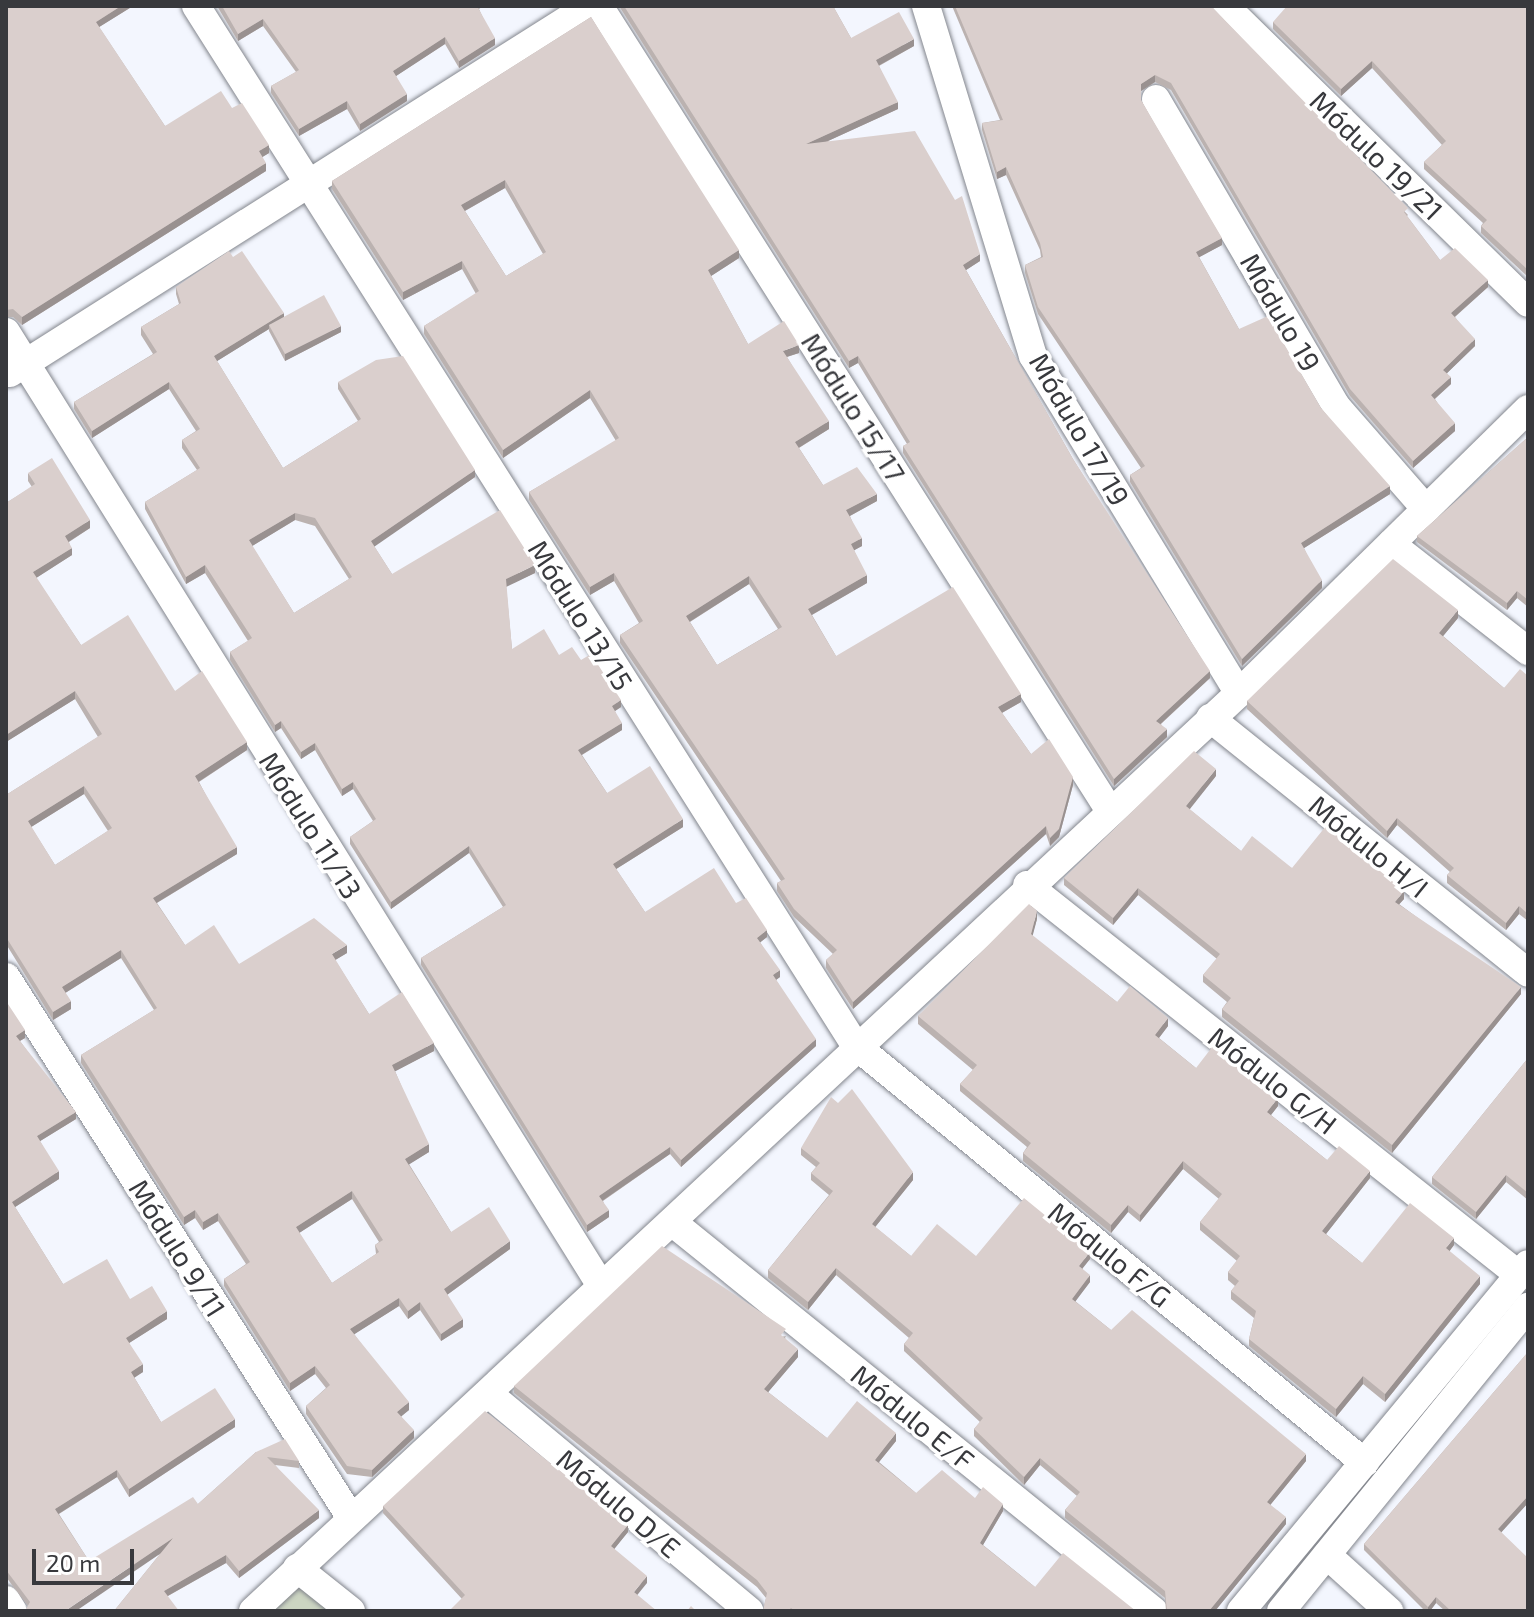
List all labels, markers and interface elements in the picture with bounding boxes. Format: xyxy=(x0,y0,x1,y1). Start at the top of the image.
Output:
street label: Módulo 19/21 xyxy=(1304,83,1450,227)
street label: Módulo 19 xyxy=(1234,247,1328,377)
street label: Módulo 15/17 xyxy=(795,326,913,488)
street label: Módulo 17/19 xyxy=(1023,347,1137,511)
street label: Módulo 13/15 xyxy=(522,534,640,696)
street label: Módulo 11/13 xyxy=(253,746,369,904)
street label: Módulo H/I xyxy=(1303,788,1435,904)
street label: Módulo G/H xyxy=(1202,1019,1344,1141)
street label: Módulo 9/11 xyxy=(122,1173,234,1323)
street label: Módulo F/G xyxy=(1042,1194,1178,1314)
street label: Módulo E/F xyxy=(845,1357,981,1477)
street label: Módulo D/E xyxy=(550,1442,688,1564)
scale bar xyxy=(36,1533,138,1583)
text: 20 m xyxy=(46,1548,100,1577)

